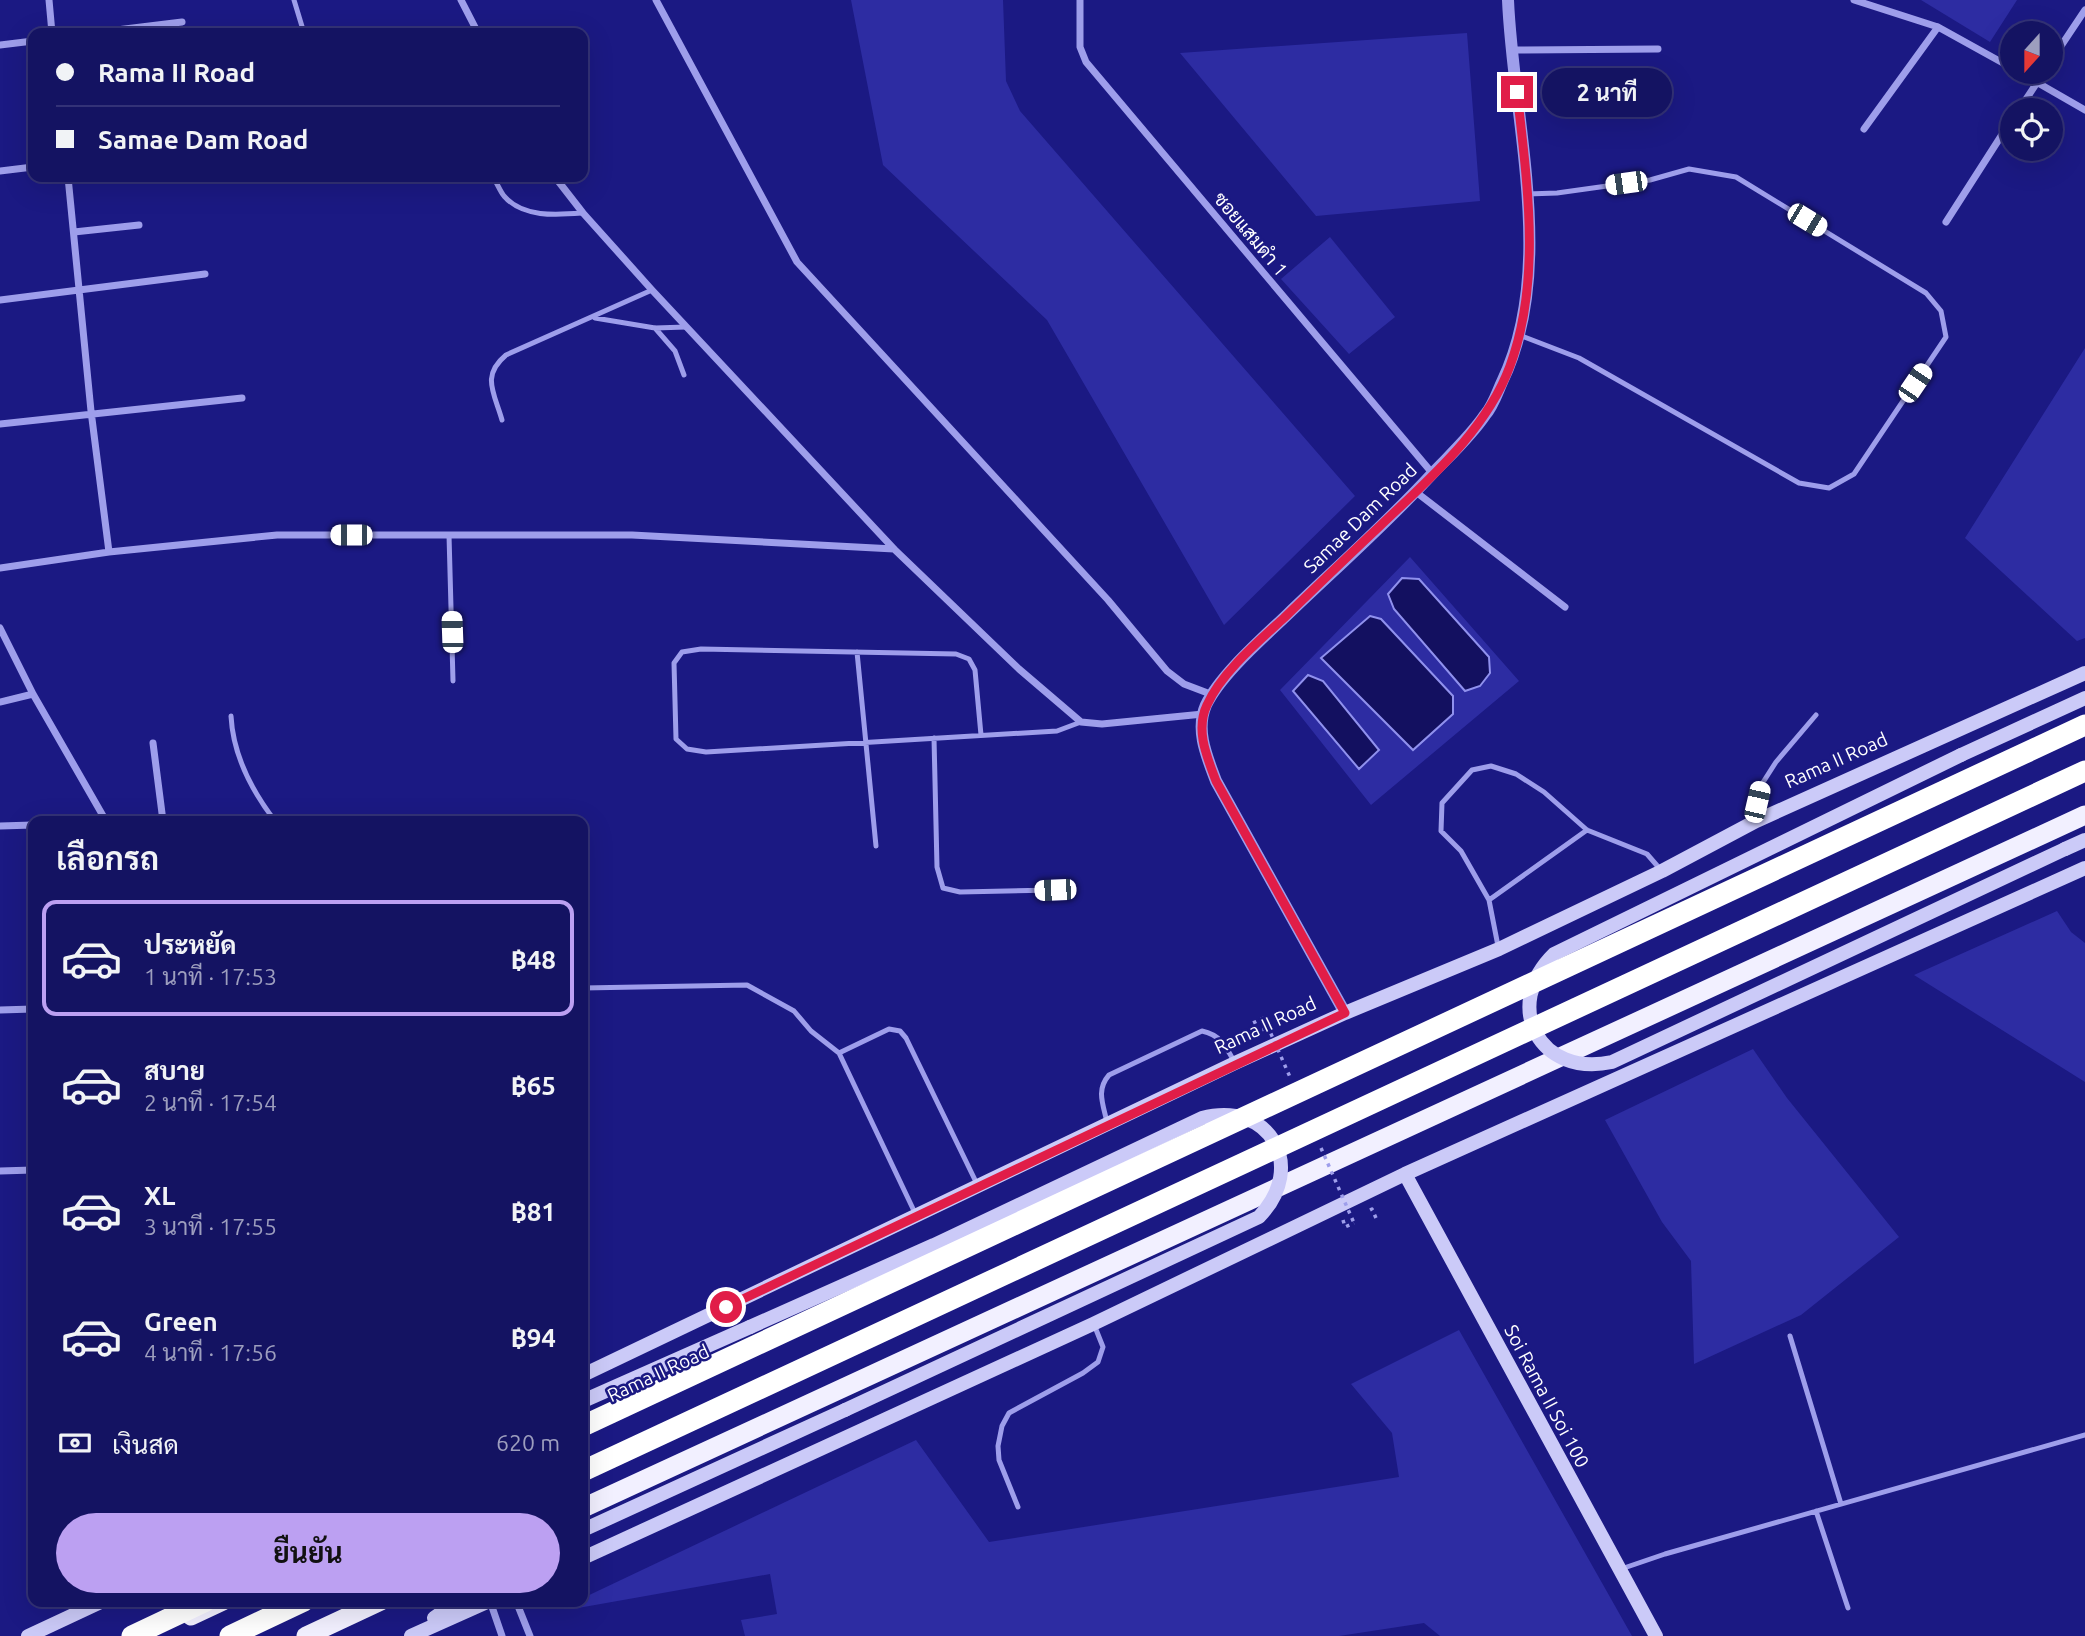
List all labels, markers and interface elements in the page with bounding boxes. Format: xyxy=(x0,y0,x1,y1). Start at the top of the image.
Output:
north arrow xyxy=(2000,21,2063,84)
map controls xyxy=(2000,21,2063,161)
text: Rama II Road xyxy=(98,58,255,87)
callout: 2 นาที xyxy=(1542,68,1671,116)
route end xyxy=(1501,76,1533,108)
text: 2 นาที xyxy=(1577,80,1637,105)
button: locate xyxy=(2000,98,2063,161)
text: Samae Dam Road xyxy=(98,125,308,154)
car xyxy=(1604,170,1649,196)
street label: ซอยแสมดำ 1 xyxy=(1209,187,1293,281)
car xyxy=(1784,200,1831,240)
car xyxy=(1895,360,1936,406)
street label: Samae Dam Road xyxy=(1299,459,1421,577)
car xyxy=(331,525,373,546)
car xyxy=(441,611,464,653)
street label: Rama II Road xyxy=(1781,728,1891,792)
car xyxy=(1743,779,1772,825)
text: เลือกรถ xyxy=(56,840,159,876)
car xyxy=(1034,879,1077,901)
icon: car xyxy=(60,927,123,990)
text: ประหยัด xyxy=(144,930,237,959)
text: ฿48 xyxy=(511,945,556,974)
text: 1 นาที · 17:53 xyxy=(144,964,277,989)
street label: Rama II Road xyxy=(1211,992,1319,1058)
icon: car xyxy=(60,1053,123,1116)
text: สบาย xyxy=(144,1056,205,1085)
text: ฿65 xyxy=(511,1071,556,1100)
text: 2 นาที · 17:54 xyxy=(144,1090,277,1115)
icon: car xyxy=(60,1179,123,1242)
text: XL xyxy=(144,1181,175,1210)
text: ฿81 xyxy=(511,1197,556,1226)
text: 3 นาที · 17:55 xyxy=(144,1214,277,1239)
route start xyxy=(710,1291,742,1323)
icon: car xyxy=(60,1305,123,1368)
text: Green xyxy=(144,1307,218,1336)
street label: Soi Rama II Soi 100 xyxy=(1500,1321,1594,1471)
text: ฿94 xyxy=(511,1323,556,1352)
text: 4 นาที · 17:56 xyxy=(144,1340,277,1365)
street label: Rama II Road xyxy=(604,1340,712,1406)
icon: cash xyxy=(56,1424,94,1462)
text: เงินสด xyxy=(112,1430,179,1459)
text: 620 m xyxy=(496,1430,560,1455)
button: ยืนยัน xyxy=(56,1513,560,1593)

